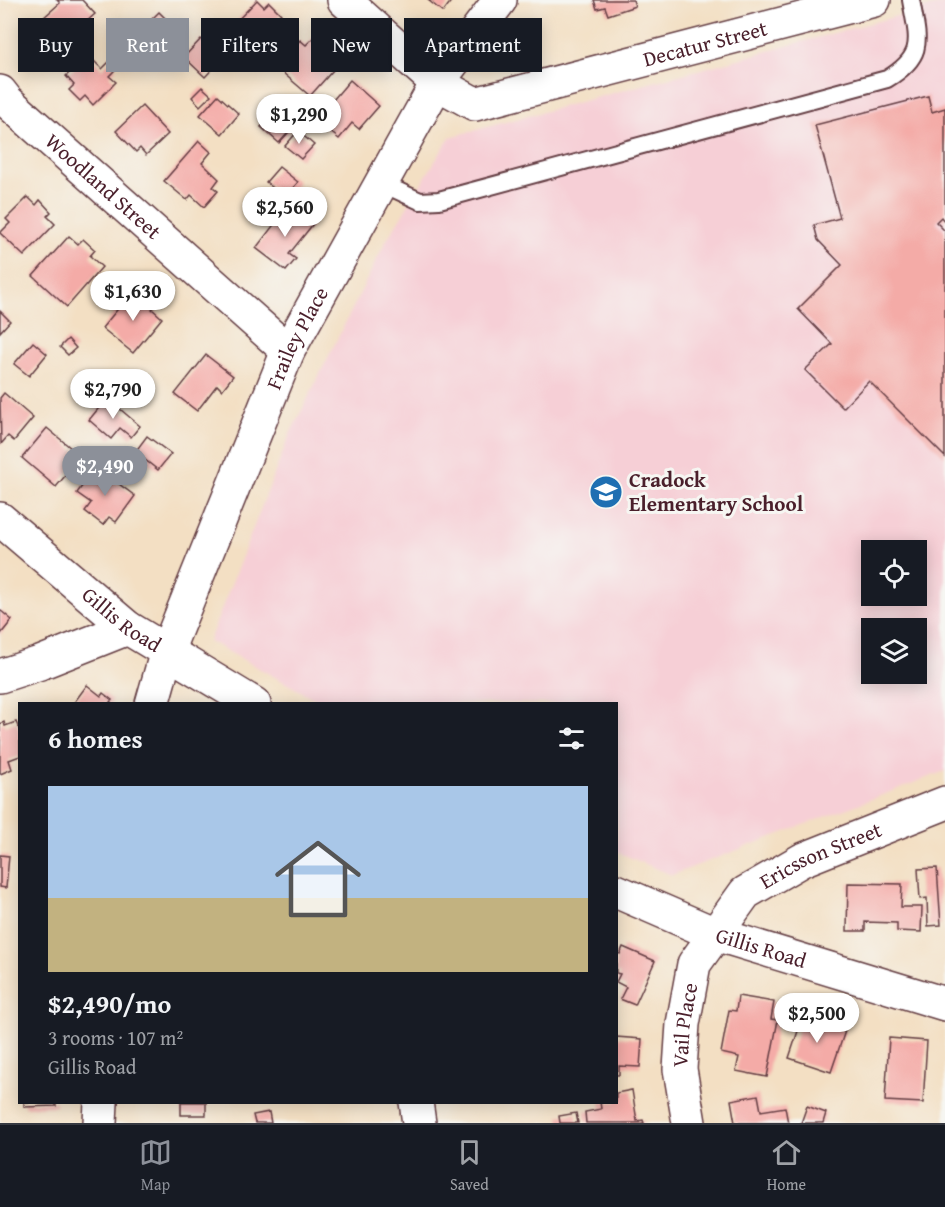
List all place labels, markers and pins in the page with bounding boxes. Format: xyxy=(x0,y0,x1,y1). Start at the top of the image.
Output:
pin: $1,290 xyxy=(250,94,348,145)
pin: $2,560 xyxy=(236,187,334,238)
pin: $1,630 xyxy=(84,271,182,322)
pin: $2,790 xyxy=(64,369,162,420)
pin: $2,490 xyxy=(56,446,154,497)
place label: Cradock Elementary School xyxy=(629,464,804,519)
school or university icon: Cradock Elementary School xyxy=(588,474,624,510)
pin: $2,500 xyxy=(768,993,866,1044)

